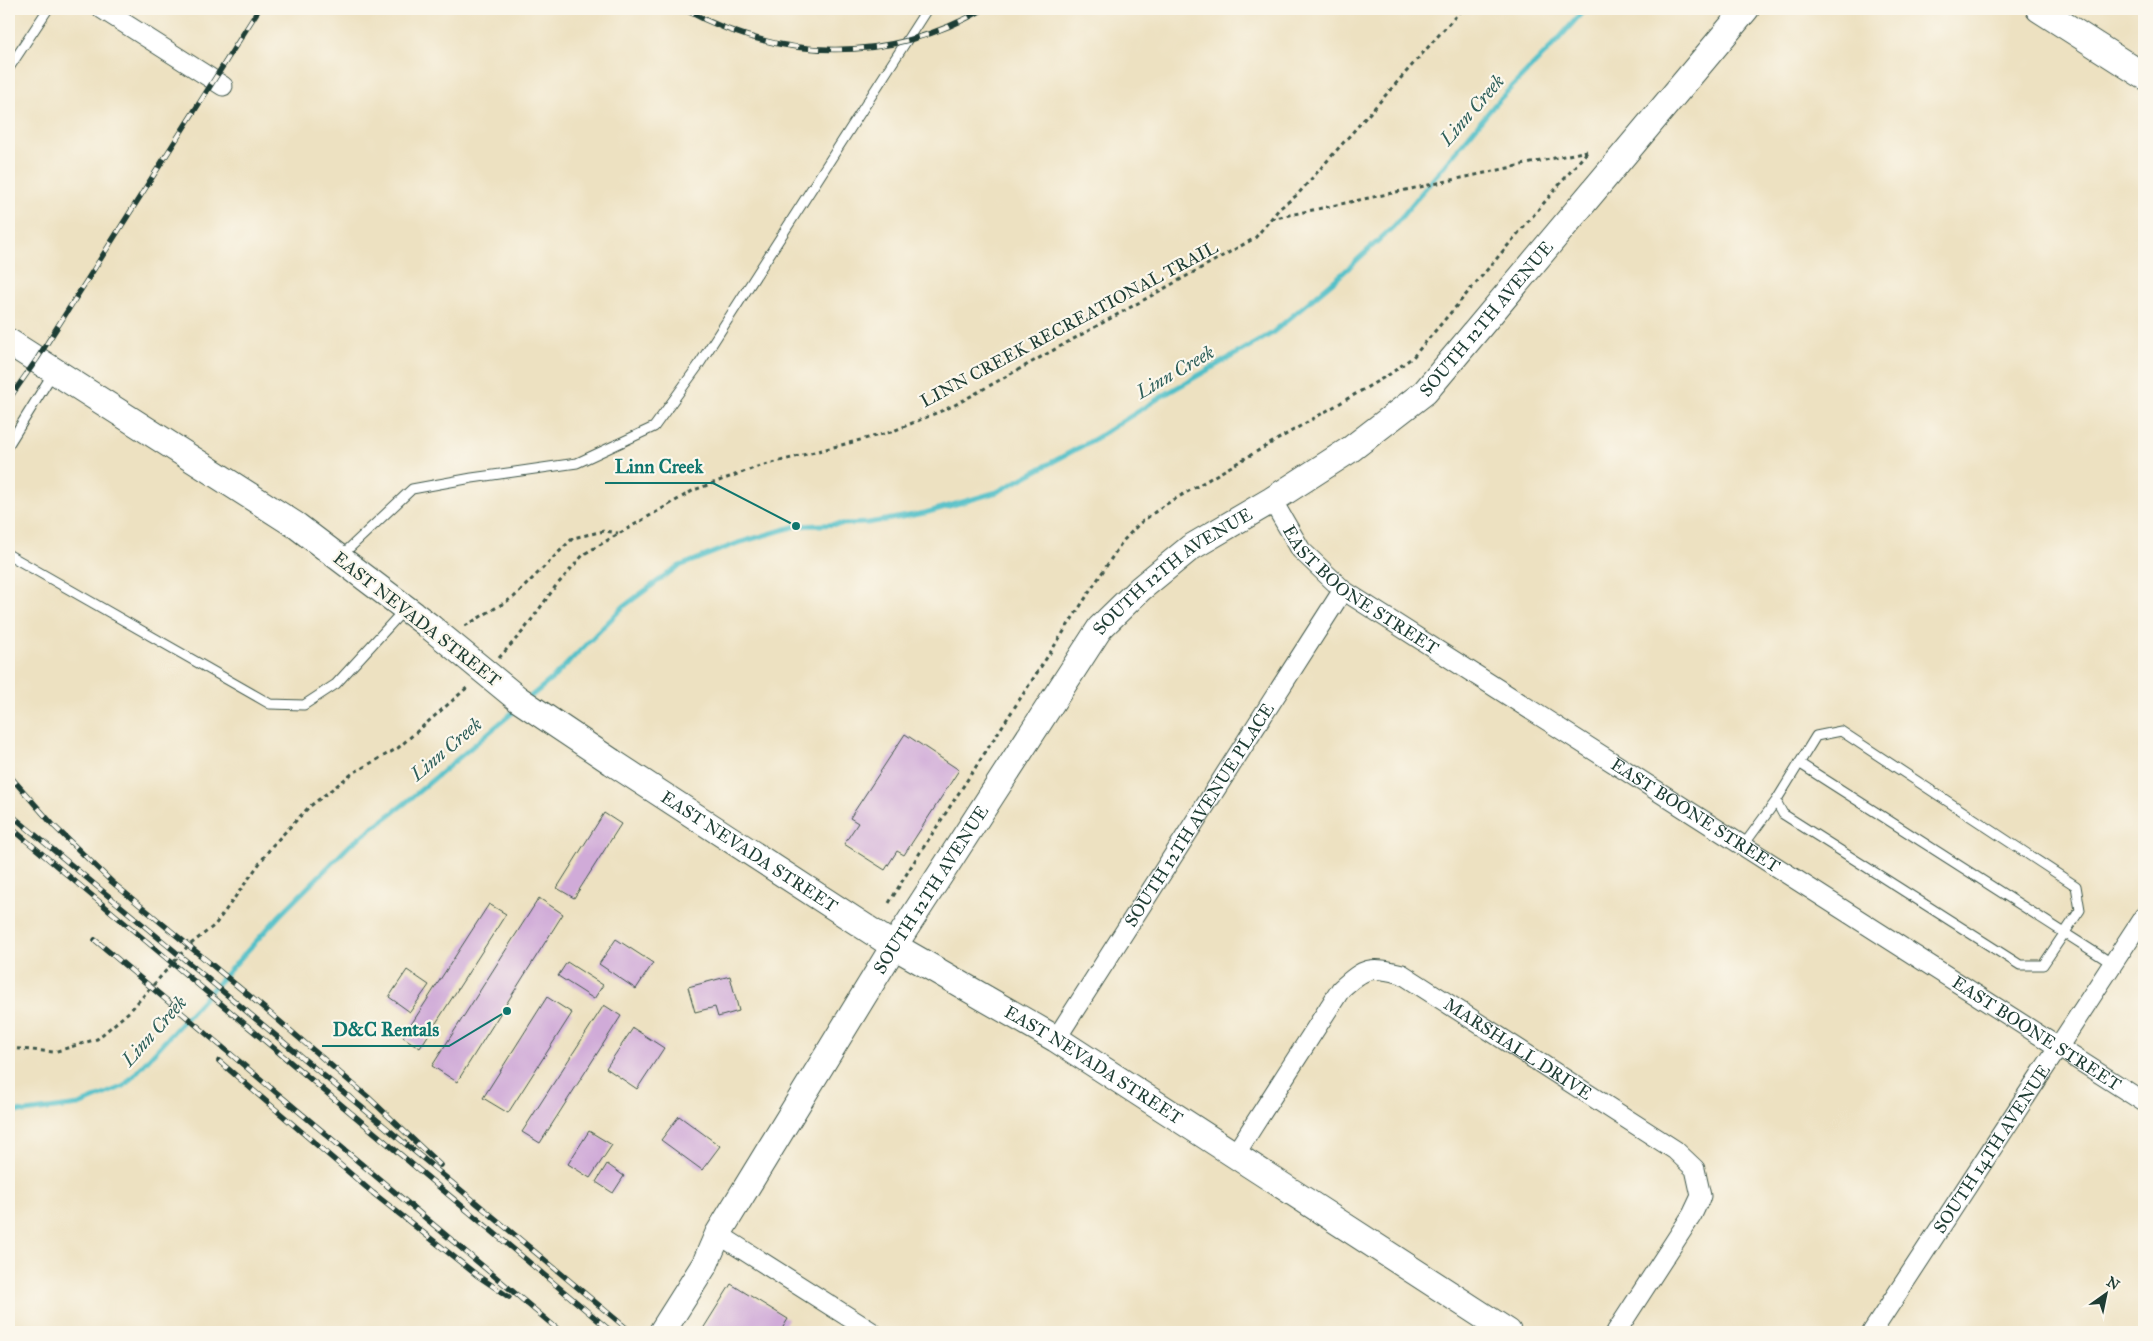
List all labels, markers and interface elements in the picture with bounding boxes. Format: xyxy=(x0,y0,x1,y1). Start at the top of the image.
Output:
water label: Linn Creek xyxy=(1434,70,1509,151)
street label: LINN CREEK RECREATIONAL TRAIL xyxy=(917,236,1222,412)
street label: SOUTH 12TH AVENUE xyxy=(1415,236,1558,401)
water label: Linn Creek xyxy=(1131,340,1219,404)
callout: Linn Creek xyxy=(605,449,713,483)
text: Linn Creek xyxy=(615,455,704,478)
street label: SOUTH 12TH AVENUE xyxy=(1088,503,1256,639)
street label: EAST BOONE STREET xyxy=(1278,521,1443,659)
street label: EAST NEVADA STREET xyxy=(329,547,505,691)
street label: SOUTH 12TH AVENUE PLACE xyxy=(1120,699,1279,931)
water label: Linn Creek xyxy=(405,712,487,786)
street label: EAST BOONE STREET xyxy=(1607,753,1784,877)
street label: EAST NEVADA STREET xyxy=(657,786,842,917)
street label: SOUTH 12TH AVENUE xyxy=(869,801,993,978)
street label: EAST BOONE STREET xyxy=(1948,971,2125,1096)
water label: Linn Creek xyxy=(116,991,192,1071)
street label: MARSHALL DRIVE xyxy=(1440,993,1596,1105)
street label: EAST NEVADA STREET xyxy=(1000,1001,1187,1129)
callout: D&C Rentals xyxy=(322,1012,449,1046)
text: D&C Rentals xyxy=(333,1018,439,1041)
street label: SOUTH 14TH AVENUE xyxy=(1929,1060,2055,1237)
north arrow xyxy=(2080,1268,2130,1318)
text: N xyxy=(2103,1273,2123,1294)

